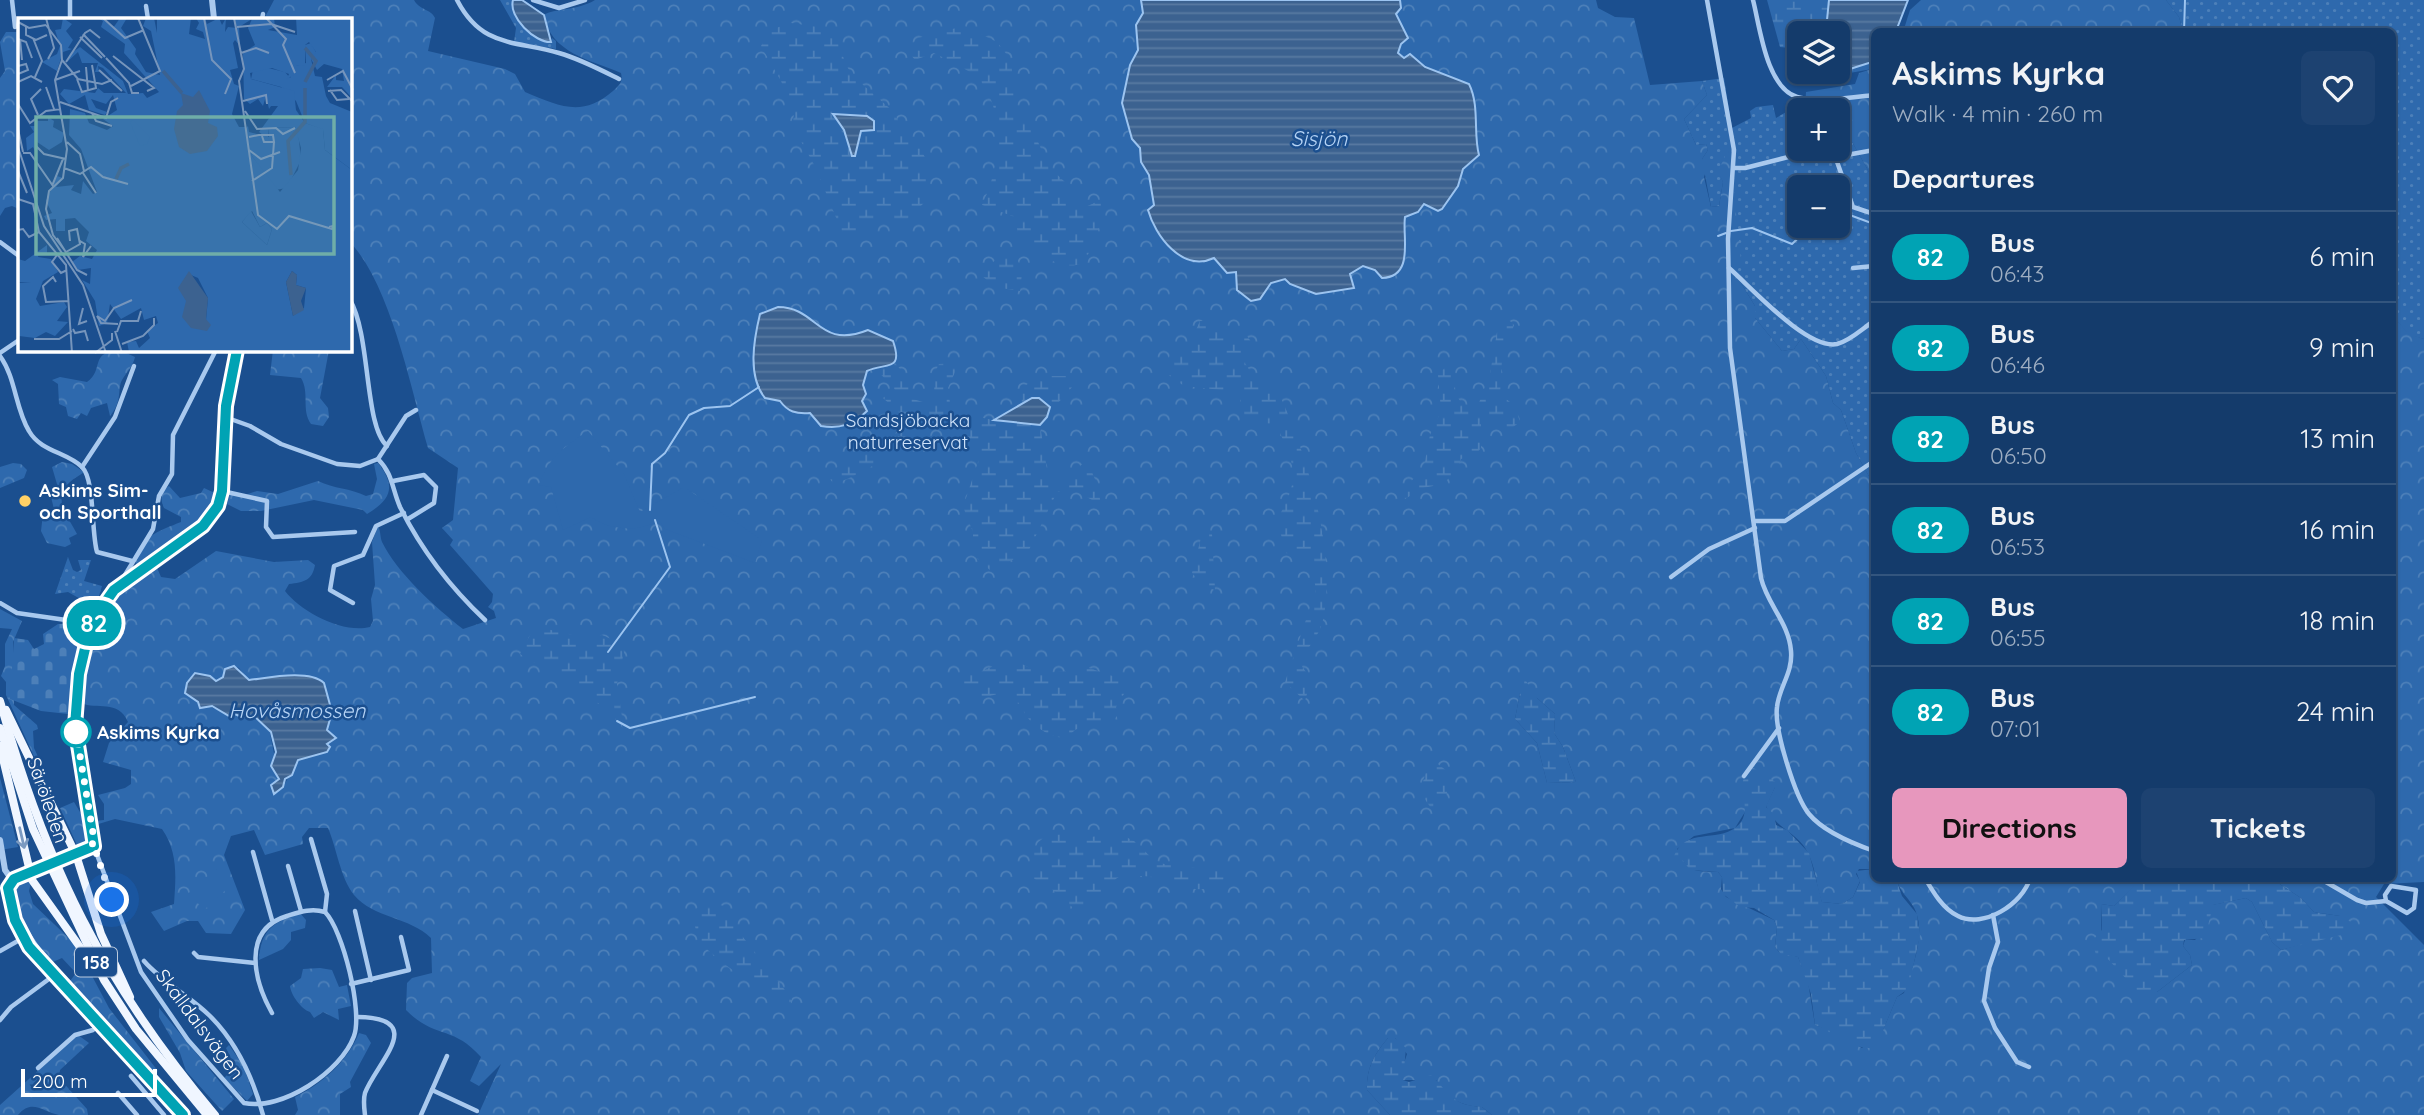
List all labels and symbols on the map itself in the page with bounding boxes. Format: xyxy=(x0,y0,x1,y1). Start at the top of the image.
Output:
inset map xyxy=(18,18,352,352)
water label: Sisjön xyxy=(1291,125,1348,151)
park label: Sandsjöbacka naturreservat xyxy=(846,408,970,454)
place label: Askims Sim- och Sporthall xyxy=(39,478,162,524)
marker: Askims Sim- och Sporthall xyxy=(17,493,33,509)
line badge: 82 xyxy=(62,600,126,646)
water label: Hovåsmossen xyxy=(229,697,366,723)
marker: Askims Kyrka xyxy=(61,717,91,747)
place label: Askims Kyrka xyxy=(97,720,220,744)
street label: Säröleden xyxy=(22,754,74,846)
one-way arrow xyxy=(16,827,29,849)
your location xyxy=(94,882,129,917)
road number: 158 xyxy=(75,947,117,976)
street label: Skalldalsvägen xyxy=(151,964,249,1084)
scale bar xyxy=(21,1066,158,1098)

